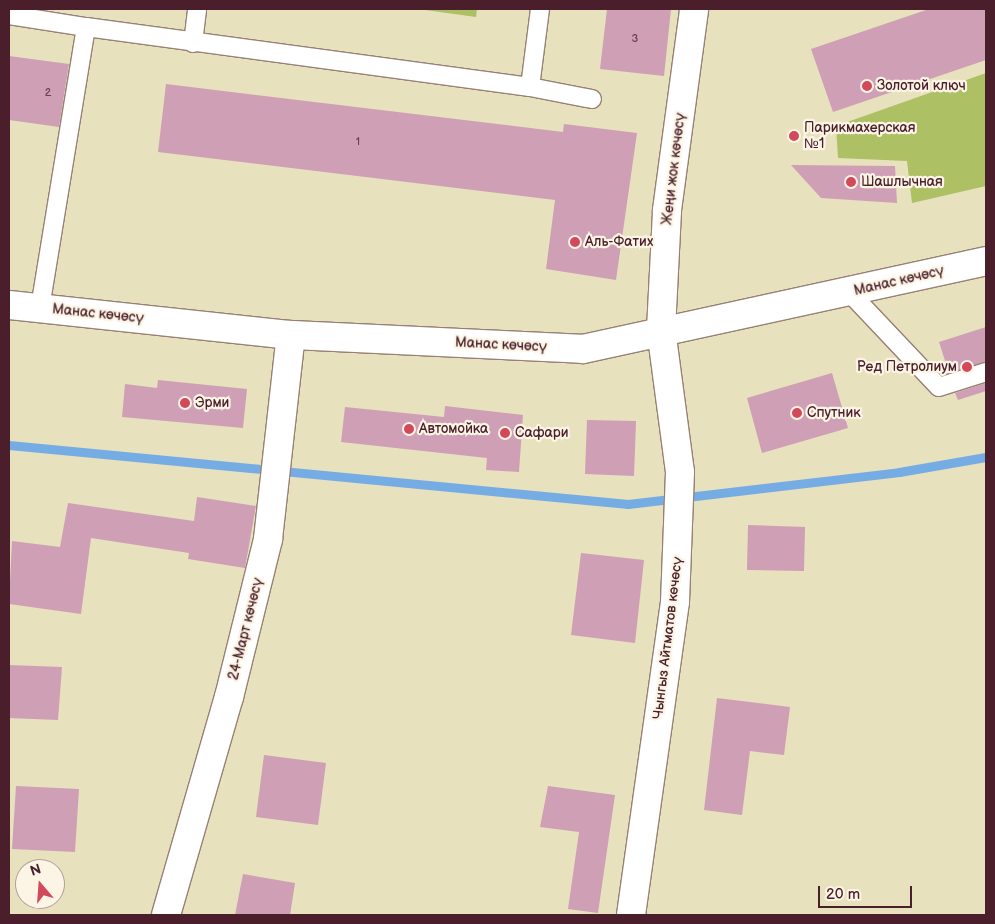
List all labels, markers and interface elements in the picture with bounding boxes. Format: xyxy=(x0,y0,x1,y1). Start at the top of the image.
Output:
house number: 3 xyxy=(632,32,638,46)
place label: Золотой ключ xyxy=(877,78,966,94)
marker: Золотой ключ xyxy=(861,80,873,92)
house number: 2 xyxy=(45,86,51,100)
street label: Жеңи жок көчөсү xyxy=(659,112,689,226)
place label: Парикмахерская №1 xyxy=(804,120,916,152)
marker: Парикмахерская №1 xyxy=(788,130,800,142)
house number: 1 xyxy=(356,135,360,149)
place label: Шашлычная xyxy=(861,174,943,190)
marker: Шашлычная xyxy=(845,176,857,188)
place label: Аль-Фатих xyxy=(585,234,653,250)
marker: Аль-Фатих xyxy=(569,236,581,248)
street label: Манас көчөсү xyxy=(852,262,946,300)
street label: Манас көчөсү xyxy=(51,301,145,327)
street label: Манас көчөсү xyxy=(455,334,547,356)
place label: Ред Петролиум xyxy=(857,359,957,375)
marker: Ред Петролиум xyxy=(961,361,973,373)
place label: Эрми xyxy=(195,395,229,411)
marker: Эрми xyxy=(179,397,191,409)
place label: Спутник xyxy=(807,405,861,421)
marker: Спутник xyxy=(791,407,803,419)
place label: Автомойка xyxy=(419,421,488,437)
marker: Автомойка xyxy=(403,423,415,435)
place label: Сафари xyxy=(515,425,568,441)
marker: Сафари xyxy=(499,427,511,439)
street label: Чынгыз Айтматов көчөсү xyxy=(650,556,686,720)
street label: 24-Март көчөсү xyxy=(225,576,267,682)
north arrow xyxy=(15,859,65,909)
text: N xyxy=(28,861,43,880)
scale bar xyxy=(820,876,914,908)
text: 20 m xyxy=(826,885,860,904)

